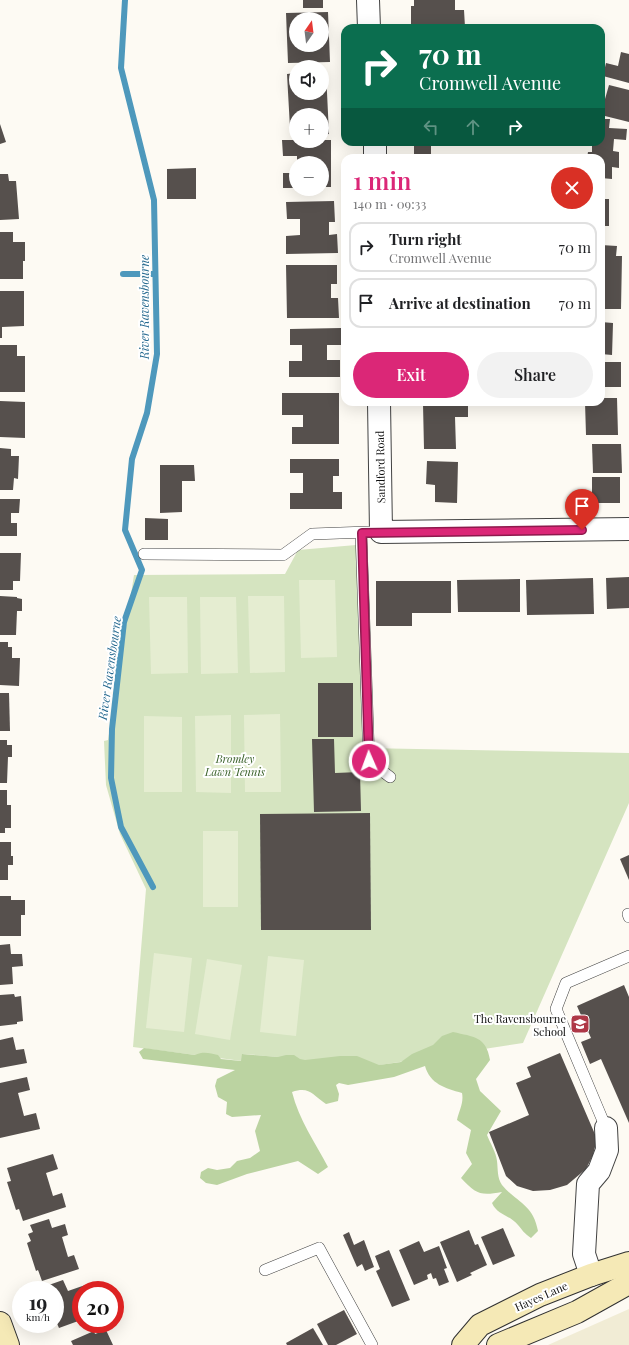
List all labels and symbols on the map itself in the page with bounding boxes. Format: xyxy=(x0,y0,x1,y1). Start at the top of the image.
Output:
north arrow xyxy=(289,12,329,52)
water label: River Ravensbourne xyxy=(136,255,152,360)
street label: Sandford Road xyxy=(372,430,388,503)
pin xyxy=(565,489,599,530)
water label: River Ravensbourne xyxy=(94,615,124,722)
position arrow xyxy=(348,740,390,782)
park label: Bromley Lawn Tennis xyxy=(204,751,266,779)
place label: The Ravensbourne School xyxy=(474,1011,566,1039)
school or university icon: The Ravensbourne School xyxy=(569,1013,591,1035)
street label: Hayes Lane xyxy=(512,1277,570,1314)
speed limit sign: 20 xyxy=(72,1281,124,1333)

